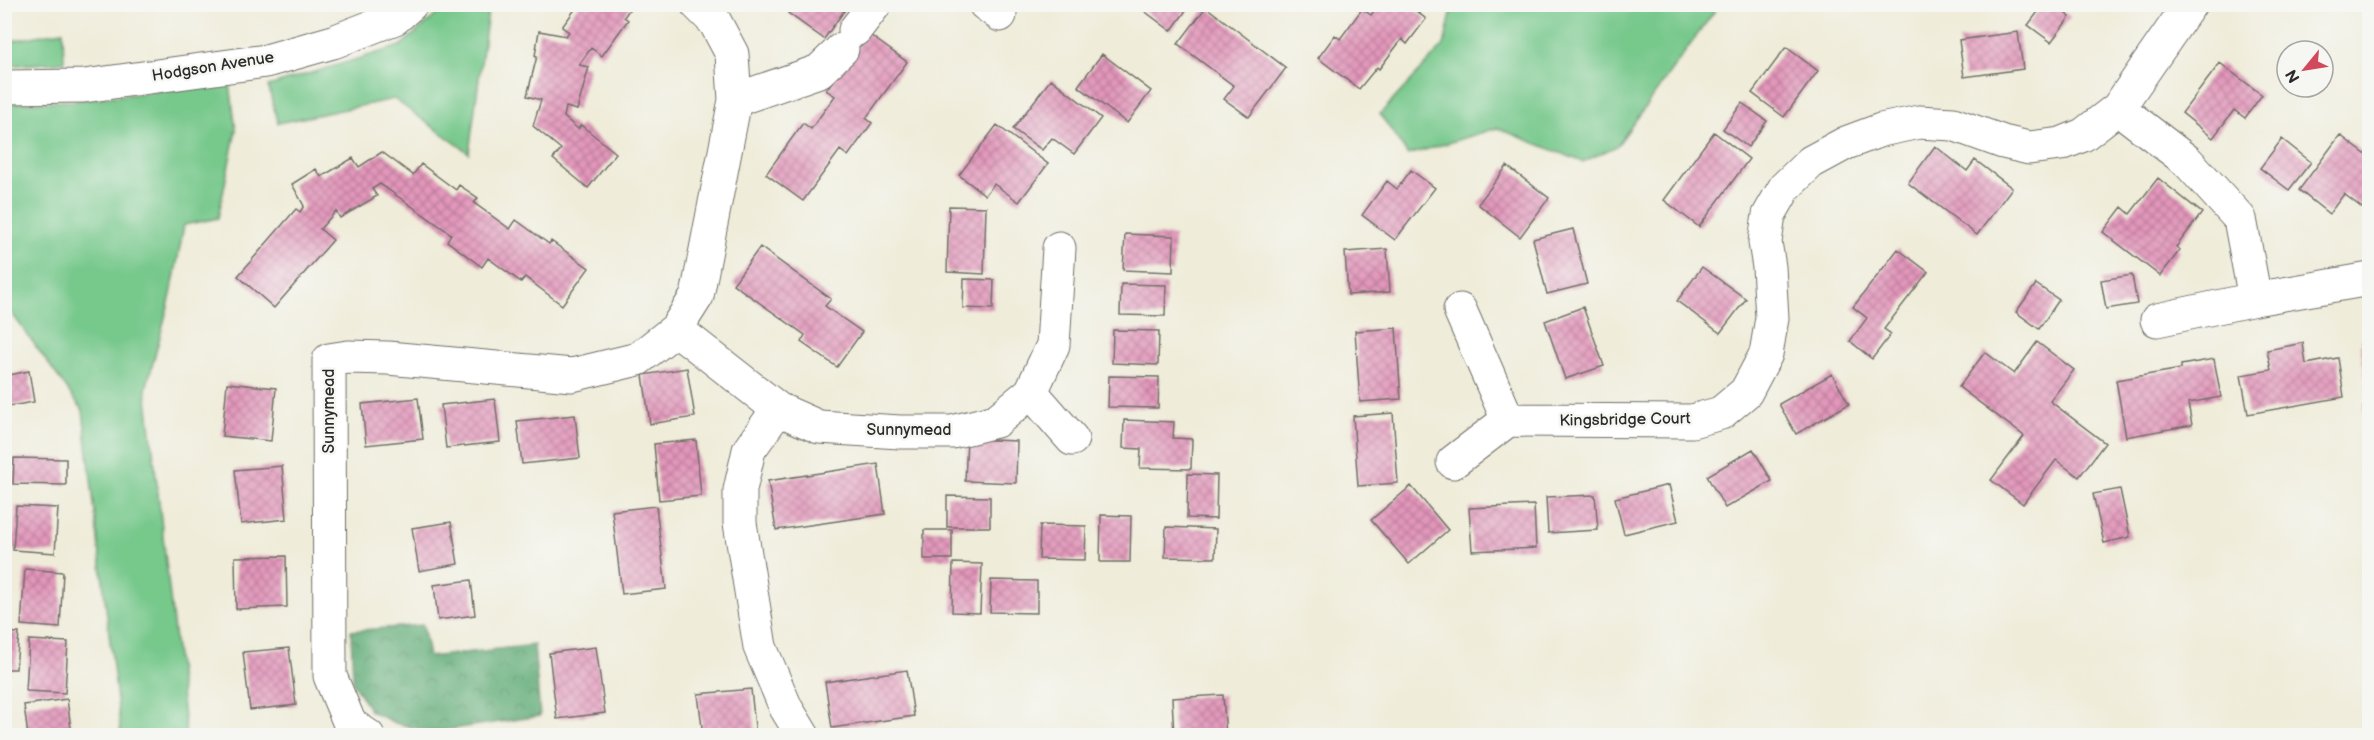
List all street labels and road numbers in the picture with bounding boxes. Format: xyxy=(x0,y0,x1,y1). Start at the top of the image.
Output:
street label: Hodgson Avenue xyxy=(151,48,276,86)
street label: Sunnymead xyxy=(320,369,339,453)
street label: Kingsbridge Court xyxy=(1559,409,1691,431)
street label: Sunnymead xyxy=(867,421,951,440)

